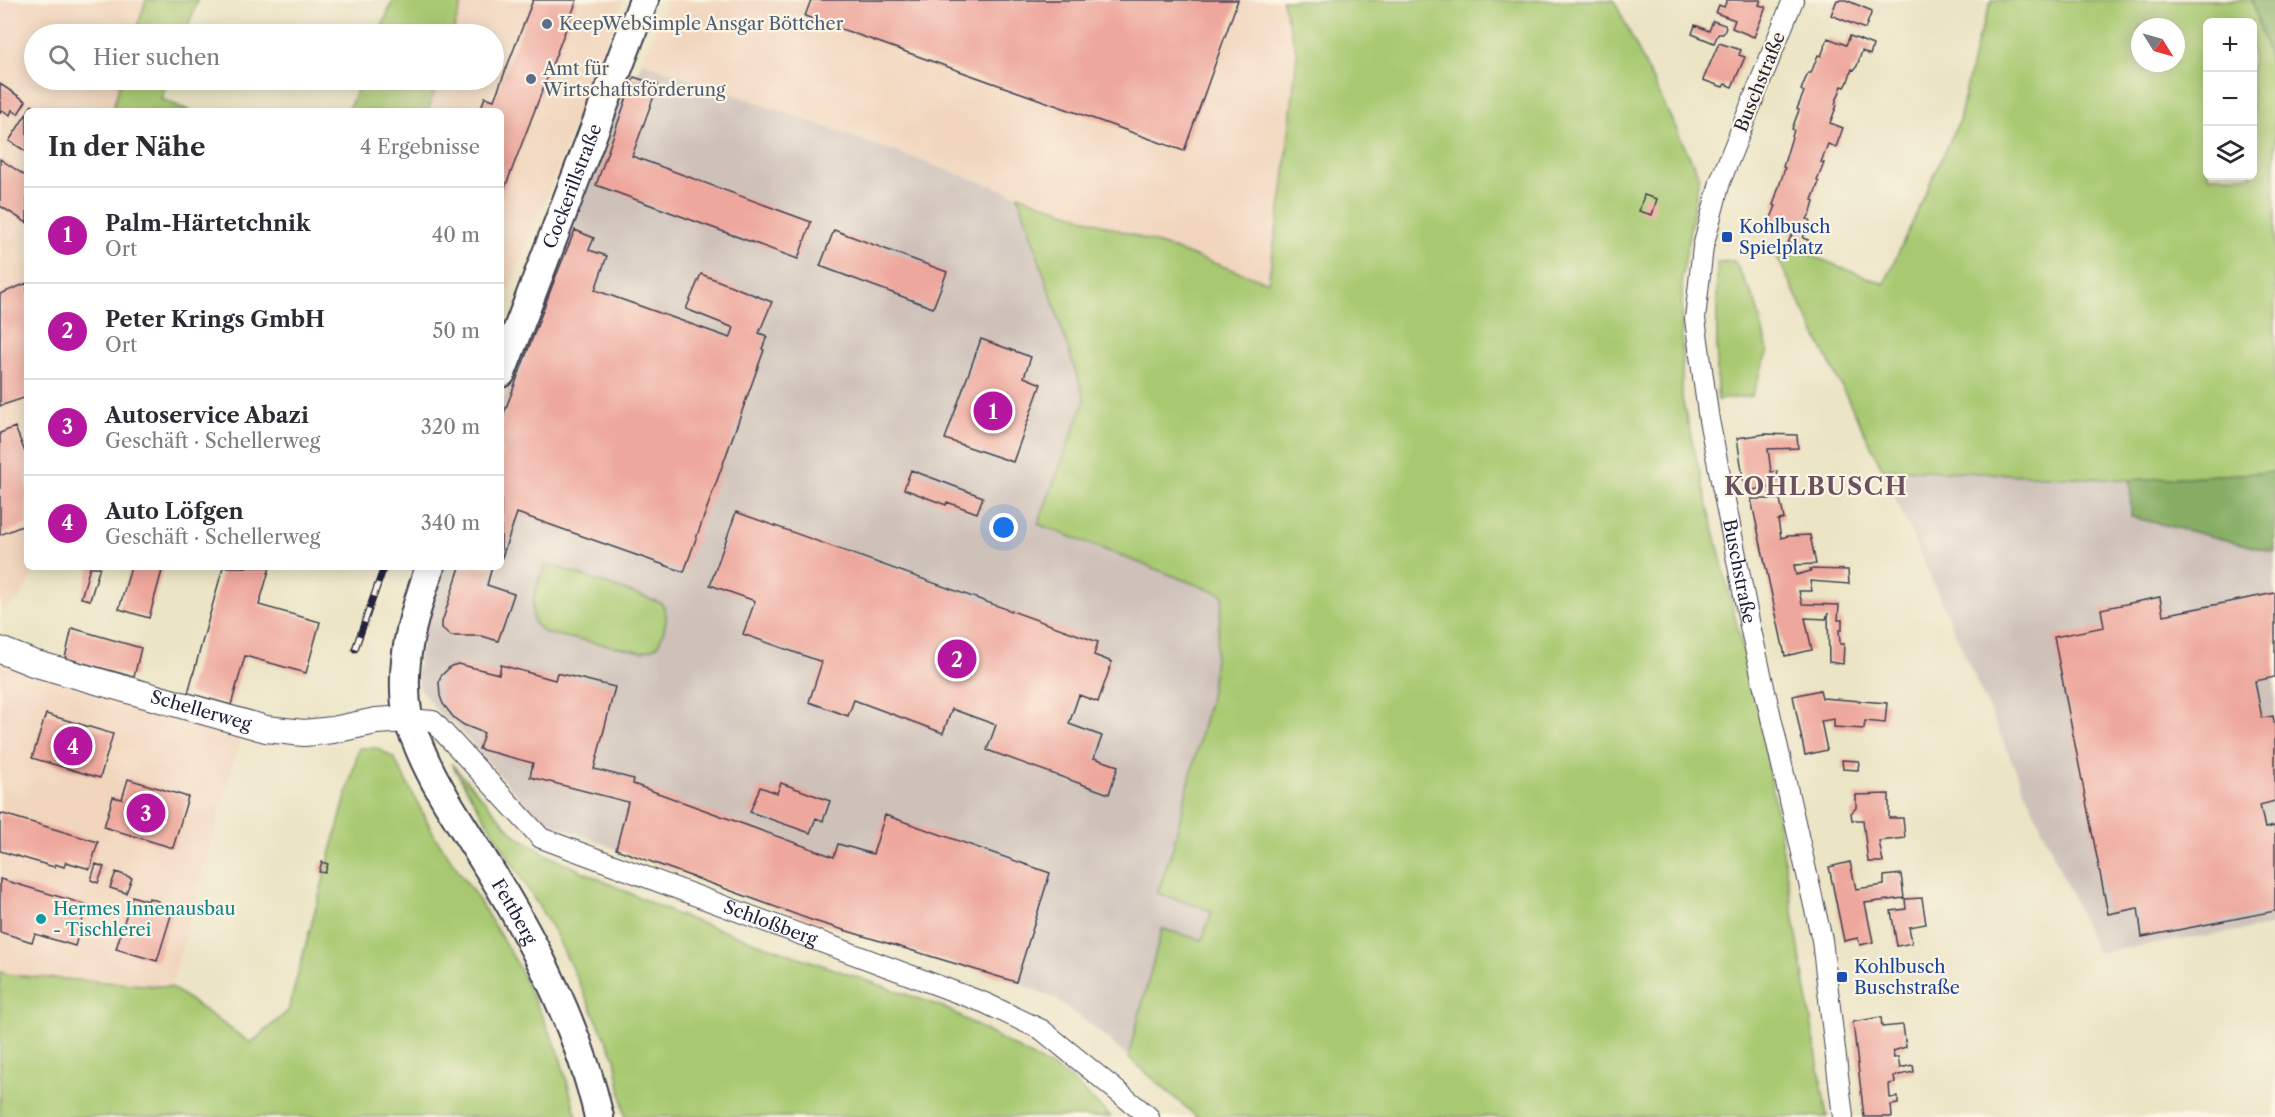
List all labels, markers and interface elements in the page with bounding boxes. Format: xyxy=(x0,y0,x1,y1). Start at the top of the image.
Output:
place label: KeepWebSimple Ansgar Böttcher xyxy=(559,13,844,35)
marker: KeepWebSimple Ansgar Böttcher xyxy=(540,17,554,31)
north arrow xyxy=(2131,18,2185,72)
map controls xyxy=(2203,18,2257,180)
button: + xyxy=(2203,18,2257,72)
search box xyxy=(24,24,504,90)
street label: Buschstraße xyxy=(1730,29,1790,135)
icon: search xyxy=(45,41,78,74)
text: Hier suchen xyxy=(93,44,220,71)
place label: Amt für Wirtschaftsförderung xyxy=(542,58,726,101)
marker: Amt für Wirtschaftsförderung xyxy=(524,72,538,86)
button: − xyxy=(2203,72,2257,126)
street label: Cockerillstraße xyxy=(539,121,606,252)
button: layers xyxy=(2203,126,2257,180)
text: In der Nähe xyxy=(48,131,205,163)
text: 4 Ergebnisse xyxy=(360,135,480,159)
text: Palm-Härtetchnik xyxy=(105,210,310,237)
place label: Kohlbusch Spielplatz xyxy=(1739,216,1831,259)
text: 1 xyxy=(63,223,72,247)
text: 40 m xyxy=(432,223,480,247)
marker: Kohlbusch Spielplatz xyxy=(1720,230,1734,244)
text: Ort xyxy=(105,237,137,261)
text: Peter Krings GmbH xyxy=(105,306,325,333)
text: 2 xyxy=(62,319,73,343)
text: 50 m xyxy=(433,319,480,343)
text: Ort xyxy=(105,333,137,357)
pin: 1 xyxy=(974,388,1012,434)
text: Autoservice Abazi xyxy=(105,402,309,429)
text: 3 xyxy=(62,415,73,439)
text: 320 m xyxy=(421,415,480,439)
text: Geschäft · Schellerweg xyxy=(105,429,320,453)
district label: KOHLBUSCH xyxy=(1724,472,1908,501)
text: Auto Löfgen xyxy=(105,498,244,525)
text: 4 xyxy=(62,511,73,535)
text: 340 m xyxy=(421,511,480,535)
your location xyxy=(989,513,1018,542)
street label: Buschstraße xyxy=(1718,517,1760,625)
text: Geschäft · Schellerweg xyxy=(105,525,320,549)
pin: 2 xyxy=(938,636,976,682)
street label: Schellerweg xyxy=(148,686,254,735)
pin: 4 xyxy=(54,724,92,768)
pin: 3 xyxy=(126,790,166,836)
street label: Fettberg xyxy=(487,875,542,949)
street label: Schloßberg xyxy=(720,896,821,951)
place label: Hermes Innenausbau - Tischlerei xyxy=(53,898,236,941)
marker: Hermes Innenausbau - Tischlerei xyxy=(34,912,48,926)
place label: Kohlbusch Buschstraße xyxy=(1854,956,1960,999)
marker: Kohlbusch Buschstraße xyxy=(1835,970,1849,984)

